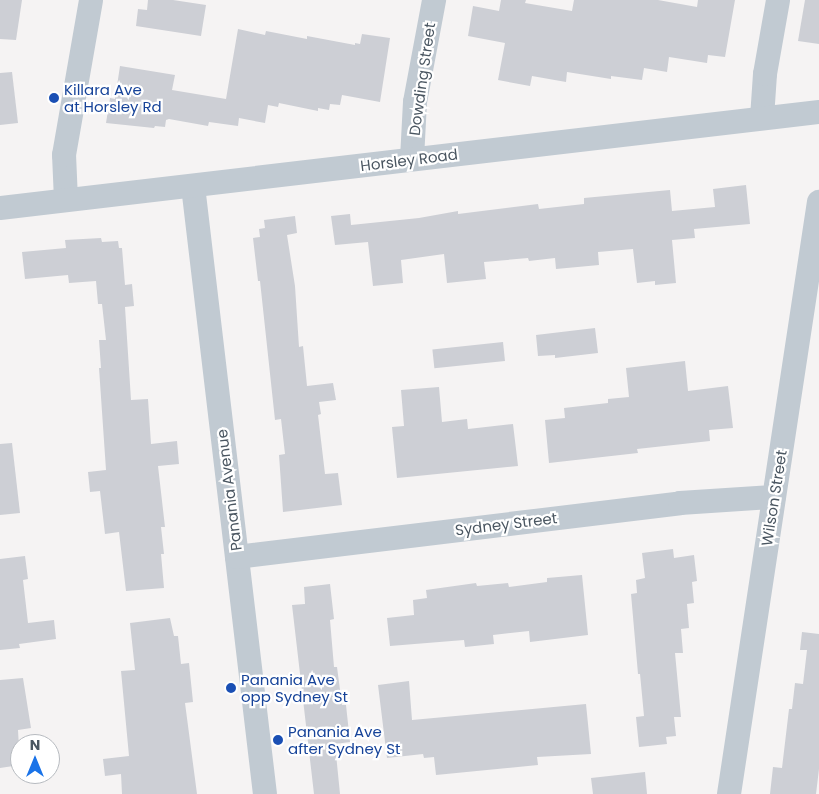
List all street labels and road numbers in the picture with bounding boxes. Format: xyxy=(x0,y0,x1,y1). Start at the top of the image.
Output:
street label: Dowding Street xyxy=(405,21,439,137)
street label: Horsley Road xyxy=(359,145,459,175)
street label: Panania Avenue xyxy=(213,428,245,552)
street label: Wilson Street xyxy=(758,449,790,547)
street label: Sydney Street xyxy=(454,509,558,539)

